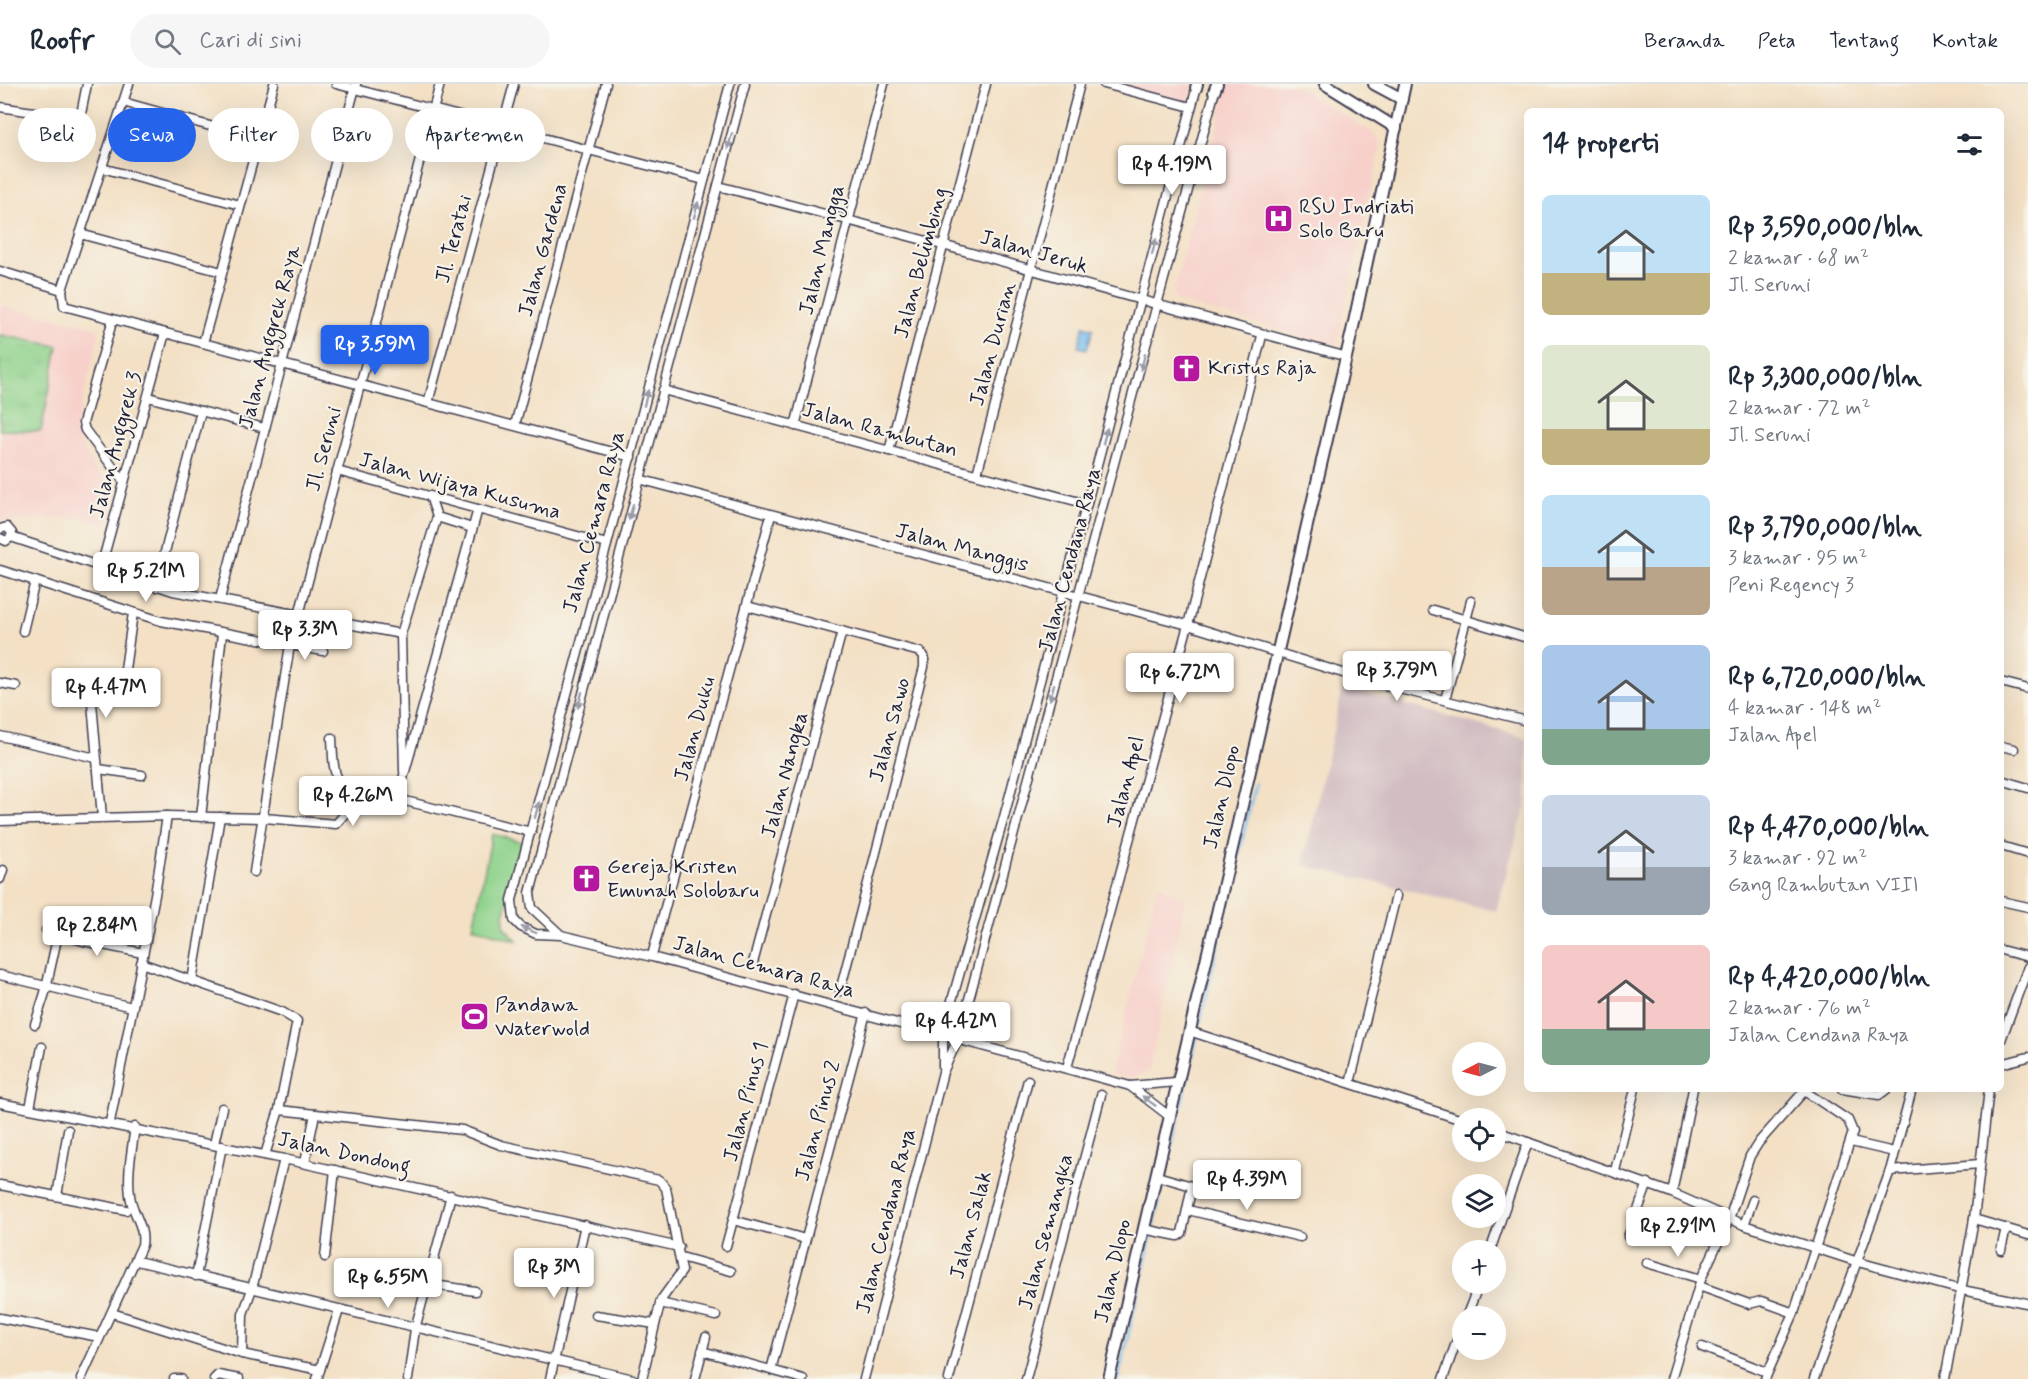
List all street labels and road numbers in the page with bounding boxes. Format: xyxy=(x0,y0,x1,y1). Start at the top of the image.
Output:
street label: Jalan Gardena xyxy=(512,180,574,320)
street label: Jalan Mangga xyxy=(792,182,853,318)
street label: Jalan Belimbing xyxy=(887,184,955,342)
street label: Jl. Teratai xyxy=(429,191,479,286)
street label: Jalan Jeruk xyxy=(977,223,1091,281)
street label: Jalan Anggrek Raya xyxy=(232,242,310,432)
street label: Jalan Durian xyxy=(963,278,1023,409)
street label: Jalan Anggrek 3 xyxy=(83,368,151,522)
street label: Jalan Rambutan xyxy=(799,396,961,464)
street label: Jl. Seruni xyxy=(299,403,349,494)
street label: Jalan Cemara Raya xyxy=(556,428,632,616)
street label: Jalan Wijaya Kusuma xyxy=(356,446,564,526)
street label: Jalan Cendana Raya xyxy=(1032,465,1108,655)
street label: Jalan Manggis xyxy=(892,517,1032,580)
street label: Jalan Duku xyxy=(668,673,722,785)
street label: Jalan Sawo xyxy=(863,675,917,785)
street label: Jalan Nangka xyxy=(755,709,816,842)
street label: Jalan Apel xyxy=(1100,733,1153,831)
street label: Jalan Dlopo xyxy=(1196,742,1248,852)
street label: Jalan Cemara Raya xyxy=(670,929,858,1005)
street label: Jalan Pinus 1 xyxy=(717,1039,775,1165)
street label: Jalan Pinus 2 xyxy=(788,1058,848,1184)
street label: Jalan Dondong xyxy=(275,1125,413,1183)
street label: Jalan Cendana Raya xyxy=(849,1125,923,1317)
street label: Jalan Semangka xyxy=(1012,1151,1080,1313)
street label: Jalan Salak xyxy=(943,1168,999,1282)
street label: Jalan Dlopo xyxy=(1087,1216,1139,1326)

